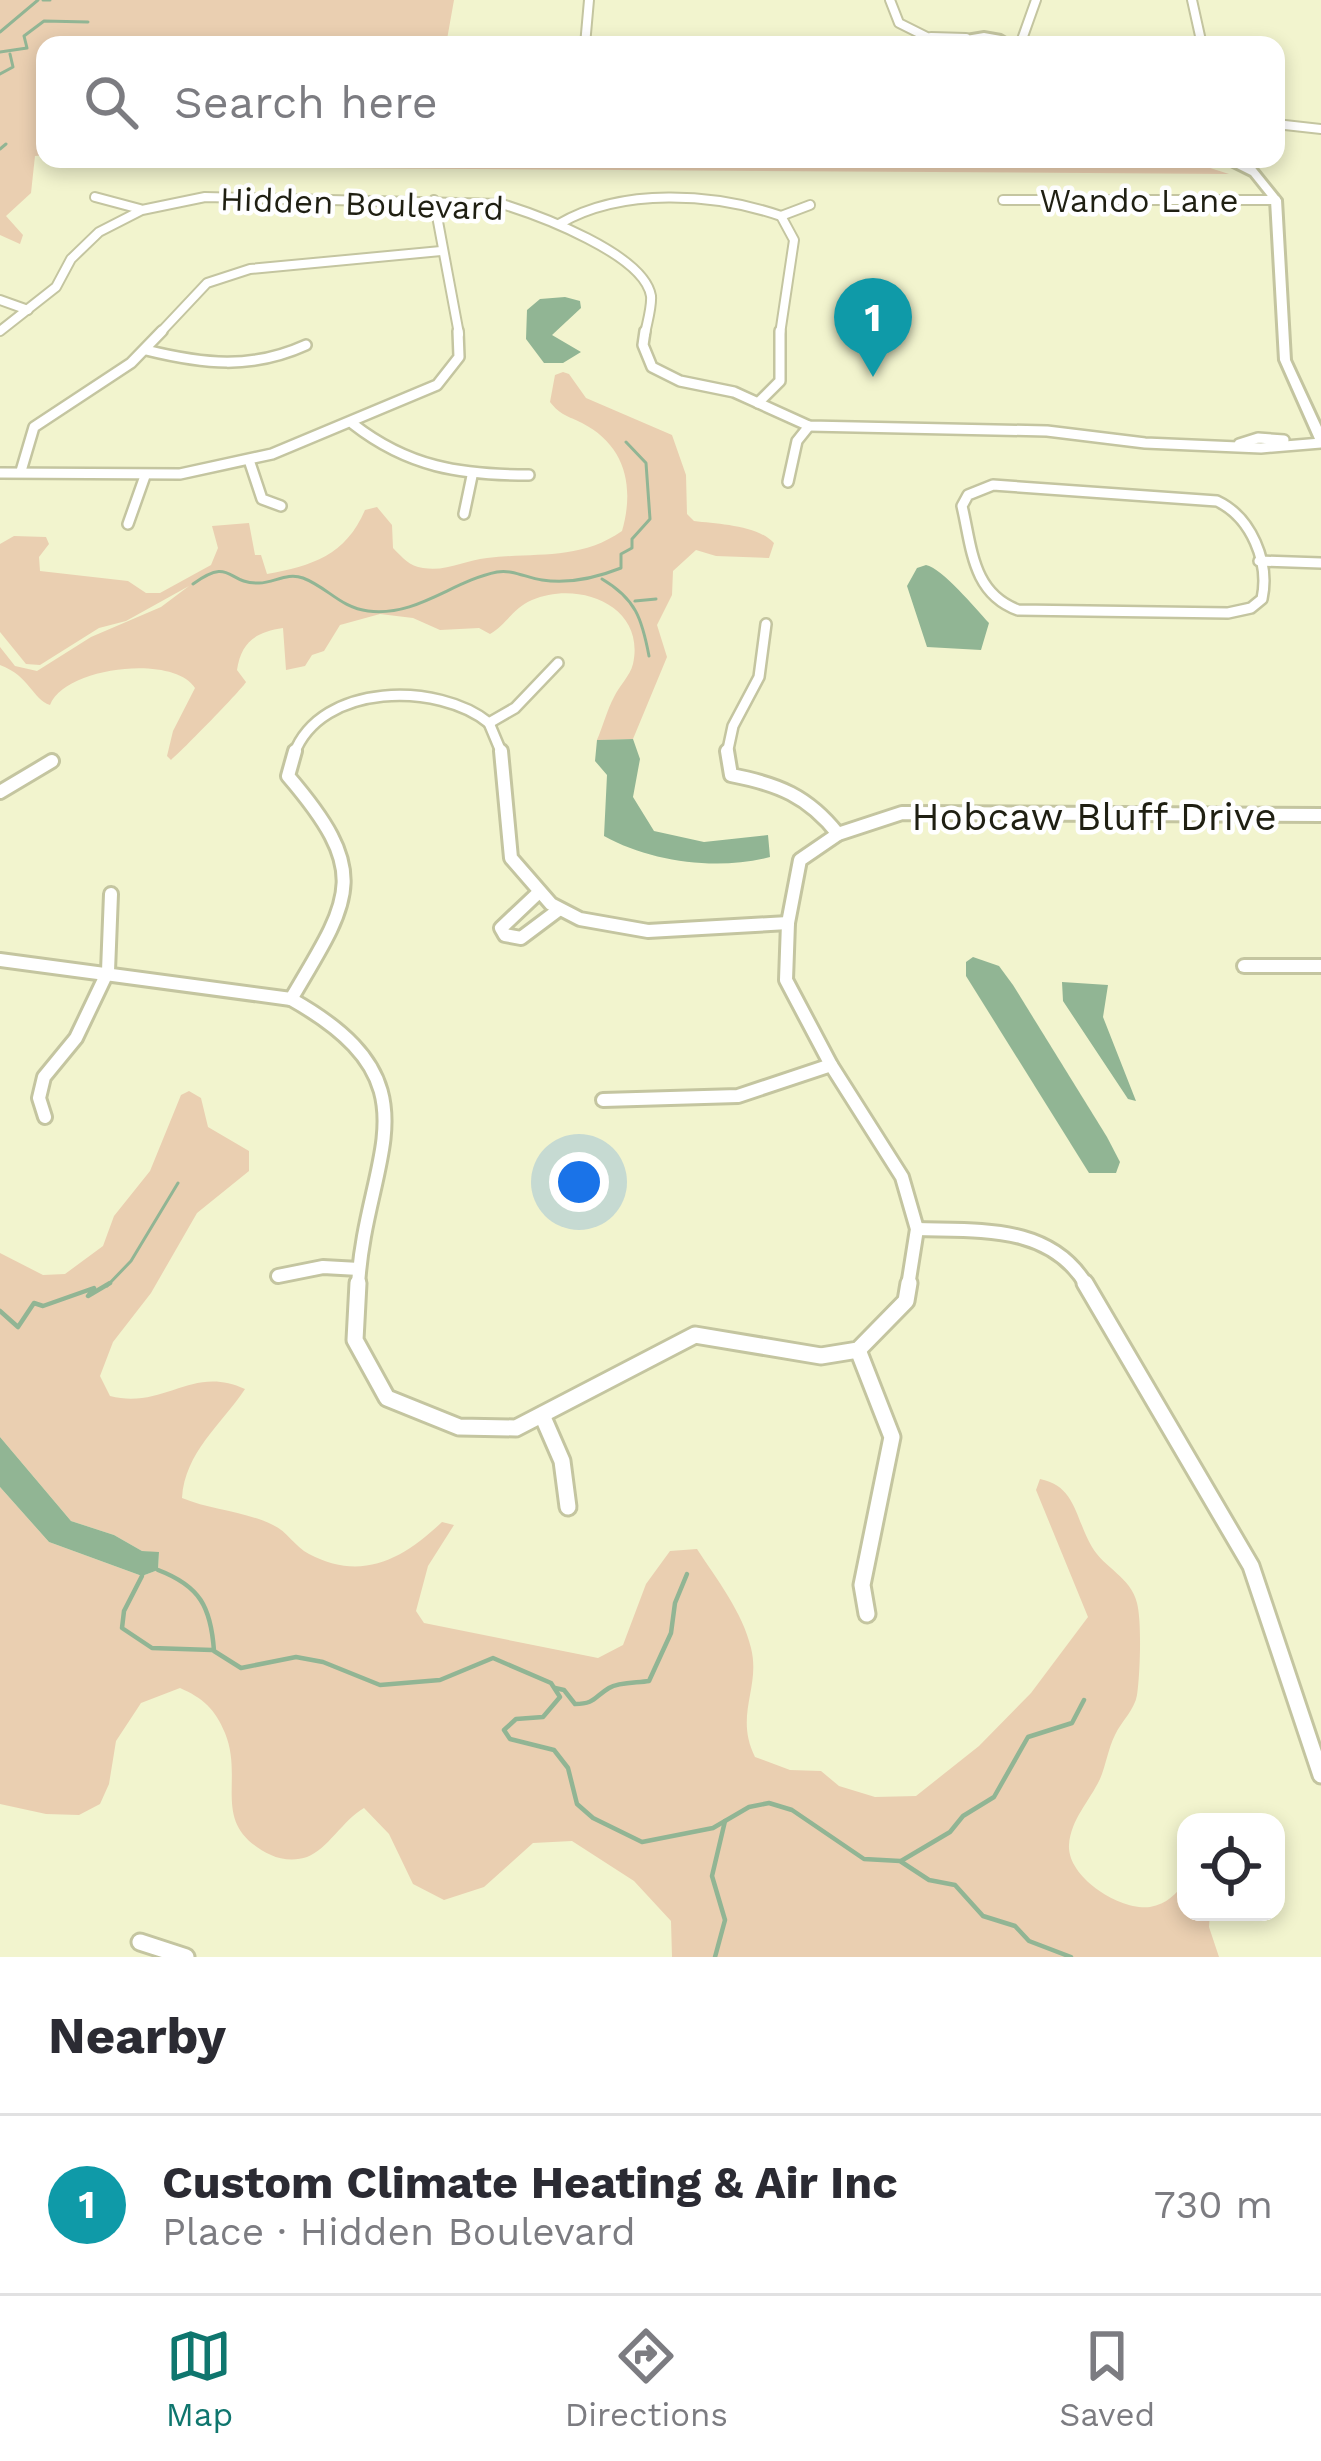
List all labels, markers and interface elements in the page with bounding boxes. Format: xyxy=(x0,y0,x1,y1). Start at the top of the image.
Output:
search box xyxy=(36,36,1285,168)
icon: search xyxy=(78,69,144,135)
text: Search here xyxy=(174,76,438,129)
street label: Hidden Boulevard xyxy=(219,179,505,228)
street label: Wando Lane xyxy=(1039,181,1239,220)
pin: 1 xyxy=(834,278,912,377)
street label: Hobcaw Bluff Drive xyxy=(911,794,1277,839)
your location xyxy=(549,1152,609,1212)
map controls xyxy=(1177,1813,1285,1921)
button: locate xyxy=(1177,1813,1285,1921)
text: Nearby xyxy=(48,2006,226,2065)
text: Custom Climate Heating & Air Inc xyxy=(162,2156,898,2209)
text: 1 xyxy=(79,2182,95,2227)
text: 730 m xyxy=(1154,2182,1273,2227)
text: Place · Hidden Boulevard xyxy=(162,2209,636,2254)
tab: Map xyxy=(166,2323,233,2434)
tab: Directions xyxy=(565,2323,728,2434)
tab: Saved xyxy=(1059,2323,1155,2434)

